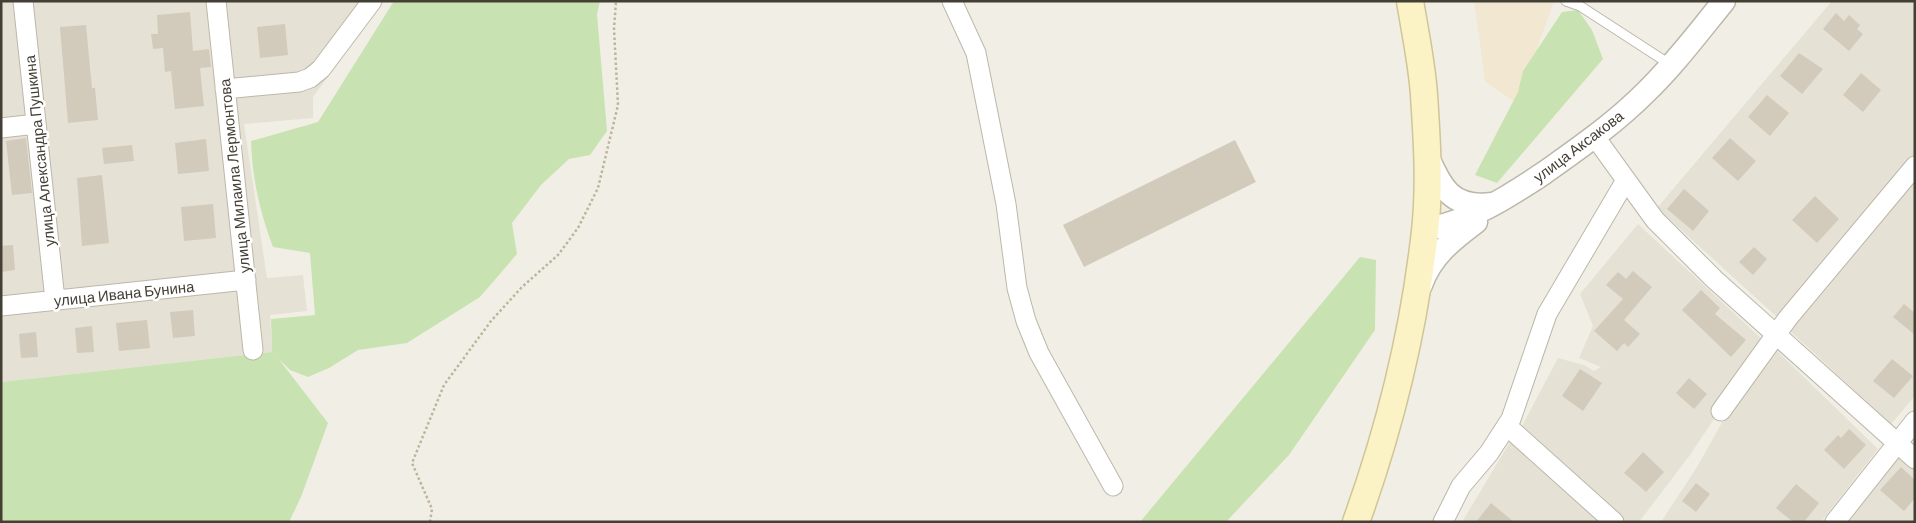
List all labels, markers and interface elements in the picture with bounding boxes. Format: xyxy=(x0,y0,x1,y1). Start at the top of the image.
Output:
street label: улица Александра Пушкина xyxy=(20,54,58,248)
street label: улица Милаила Лермонтова xyxy=(215,77,253,274)
street label: улица Аксакова xyxy=(1529,106,1627,186)
street label: улица Ивана Бунина xyxy=(53,277,196,309)

